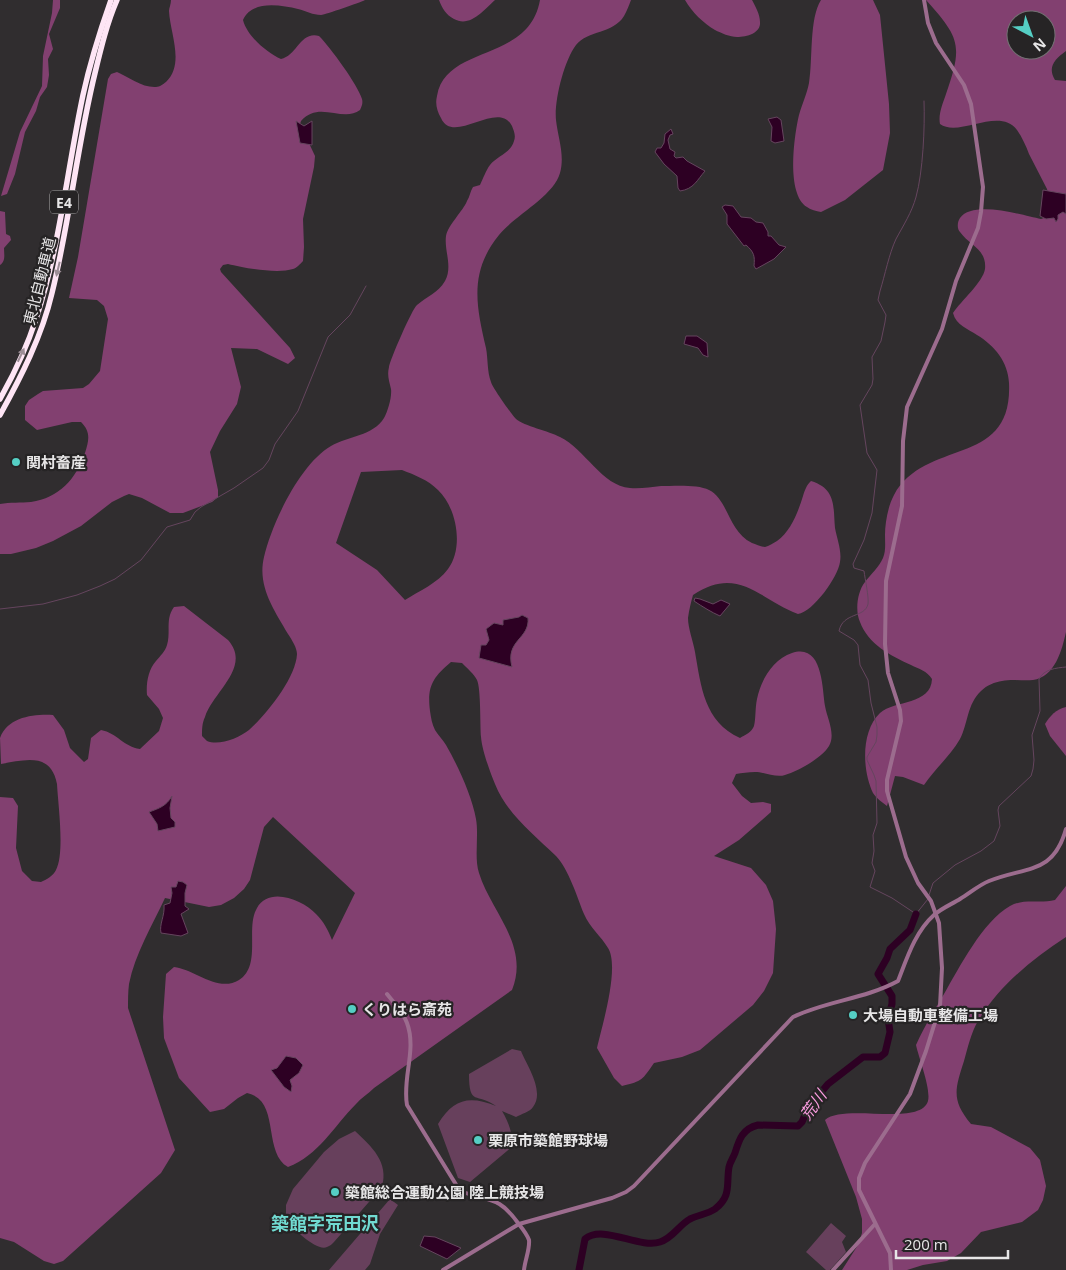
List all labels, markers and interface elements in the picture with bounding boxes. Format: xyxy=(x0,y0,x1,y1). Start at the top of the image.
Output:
north arrow xyxy=(1006,10,1056,60)
text: N xyxy=(1029,34,1050,56)
road number: E4 xyxy=(50,190,78,213)
street label: 東北自動車道 xyxy=(18,235,60,327)
one-way arrow xyxy=(54,262,62,277)
one-way arrow xyxy=(18,348,26,362)
place label: 関村畜産 xyxy=(26,452,86,472)
marker: 関村畜産 xyxy=(10,456,22,468)
place label: くりはら斎苑 xyxy=(362,999,452,1019)
marker: くりはら斎苑 xyxy=(346,1003,358,1015)
place label: 大場自動車整備工場 xyxy=(863,1005,998,1025)
marker: 大場自動車整備工場 xyxy=(847,1009,859,1021)
water label: 荒川 xyxy=(795,1084,832,1124)
place label: 栗原市築館野球場 xyxy=(488,1130,608,1150)
marker: 栗原市築館野球場 xyxy=(472,1134,484,1146)
place label: 築館総合運動公園 陸上競技場 xyxy=(345,1182,544,1202)
marker: 築館総合運動公園 陸上競技場 xyxy=(329,1186,341,1198)
district label: 築館字荒田沢 xyxy=(271,1211,379,1235)
scale bar xyxy=(896,1228,1008,1260)
text: 200 m xyxy=(904,1234,948,1254)

